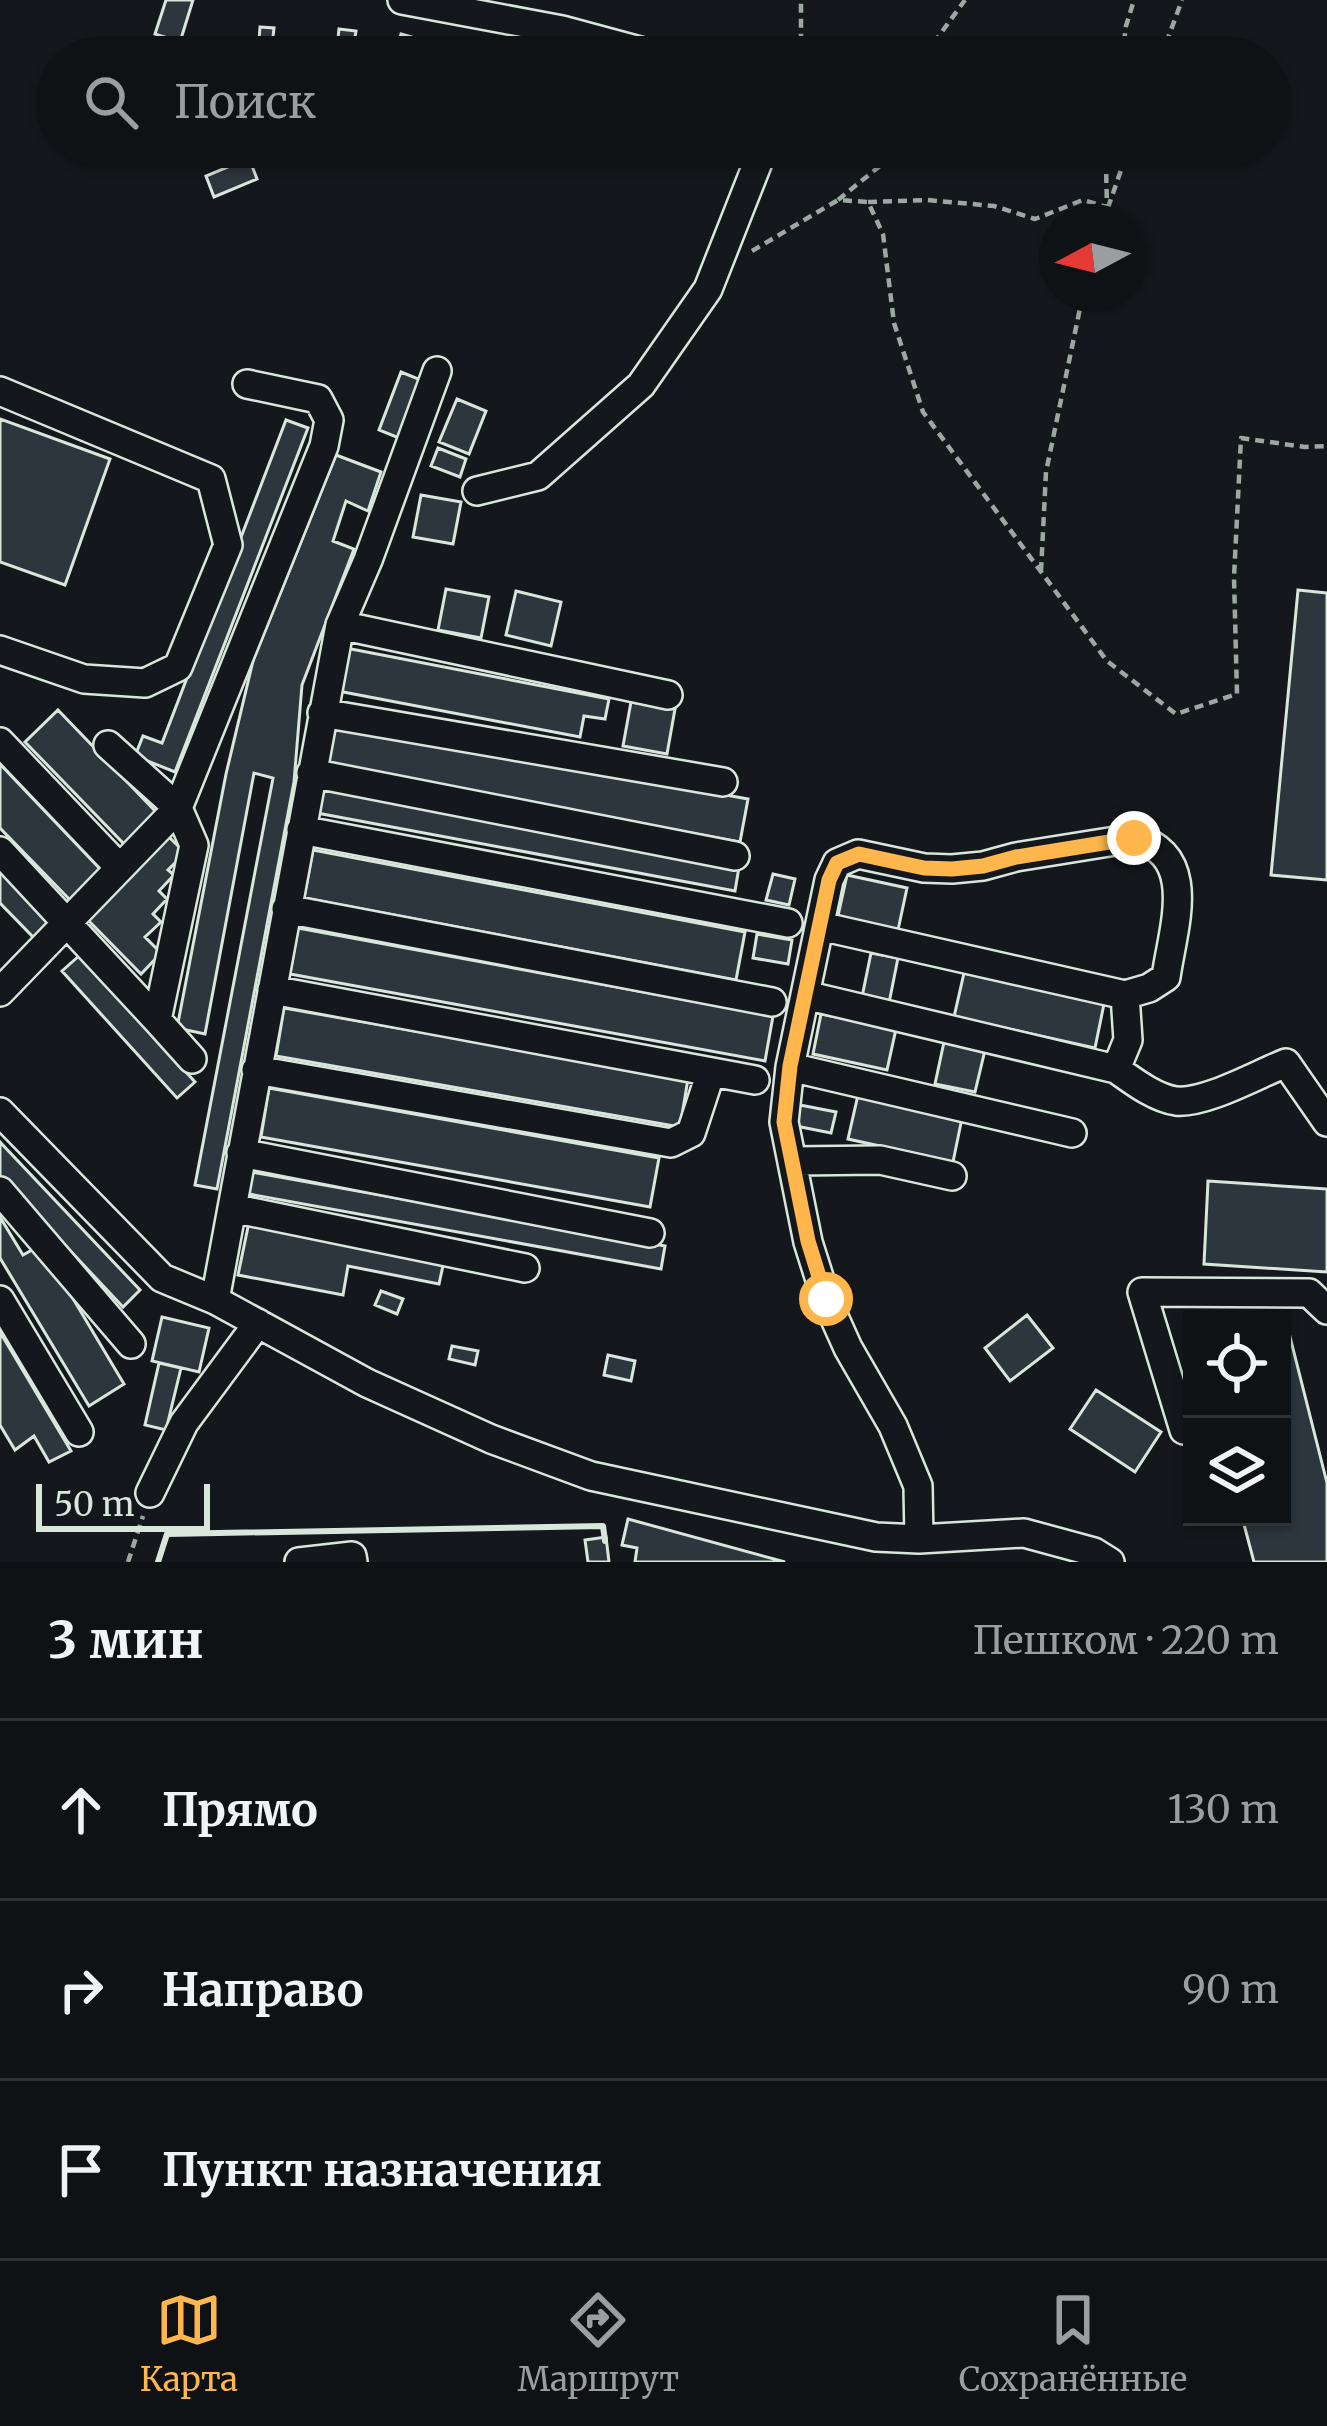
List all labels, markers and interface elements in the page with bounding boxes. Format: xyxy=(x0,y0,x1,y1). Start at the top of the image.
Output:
search box xyxy=(36,36,1291,168)
icon: search xyxy=(78,69,144,135)
text: Поиск xyxy=(174,74,316,130)
north arrow xyxy=(1039,204,1147,312)
route end xyxy=(1107,811,1161,865)
route start xyxy=(799,1272,853,1326)
map controls xyxy=(1183,1310,1291,1526)
button: locate xyxy=(1183,1310,1291,1418)
button: layers xyxy=(1183,1418,1291,1526)
scale bar xyxy=(36,1478,210,1531)
text: 50 m xyxy=(54,1484,135,1525)
text: 3 мин xyxy=(48,1608,204,1672)
text: Пешком · 220 m xyxy=(973,1616,1279,1665)
icon: ahead xyxy=(48,1777,114,1843)
text: Прямо xyxy=(162,1782,318,1838)
text: 130 m xyxy=(1167,1785,1279,1834)
icon: right xyxy=(48,1957,114,2023)
text: Направо xyxy=(162,1962,364,2018)
text: 90 m xyxy=(1182,1965,1279,2014)
icon: arrive xyxy=(48,2137,114,2203)
text: Пункт назначения xyxy=(162,2142,602,2198)
tab: Карта xyxy=(140,2287,238,2400)
tab: Маршрут xyxy=(517,2287,679,2400)
tab: Сохранённые xyxy=(959,2287,1187,2400)

